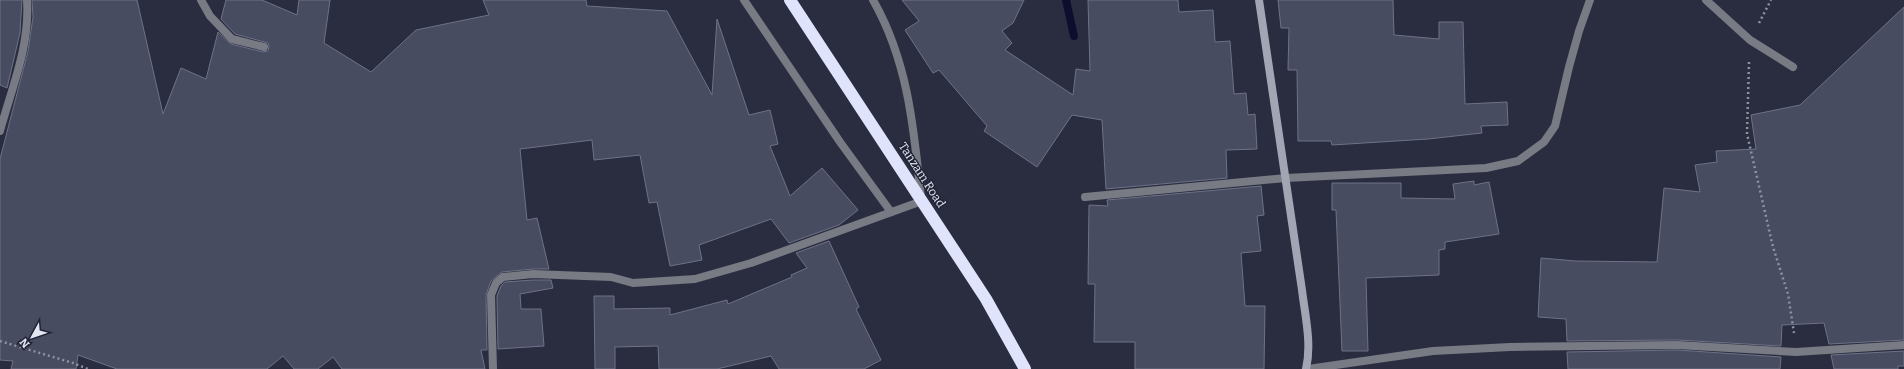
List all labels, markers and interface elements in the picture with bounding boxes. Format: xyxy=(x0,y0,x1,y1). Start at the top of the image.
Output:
street label: Tanzam Road xyxy=(896,140,948,210)
north arrow xyxy=(12,317,52,357)
text: N xyxy=(17,335,32,351)

